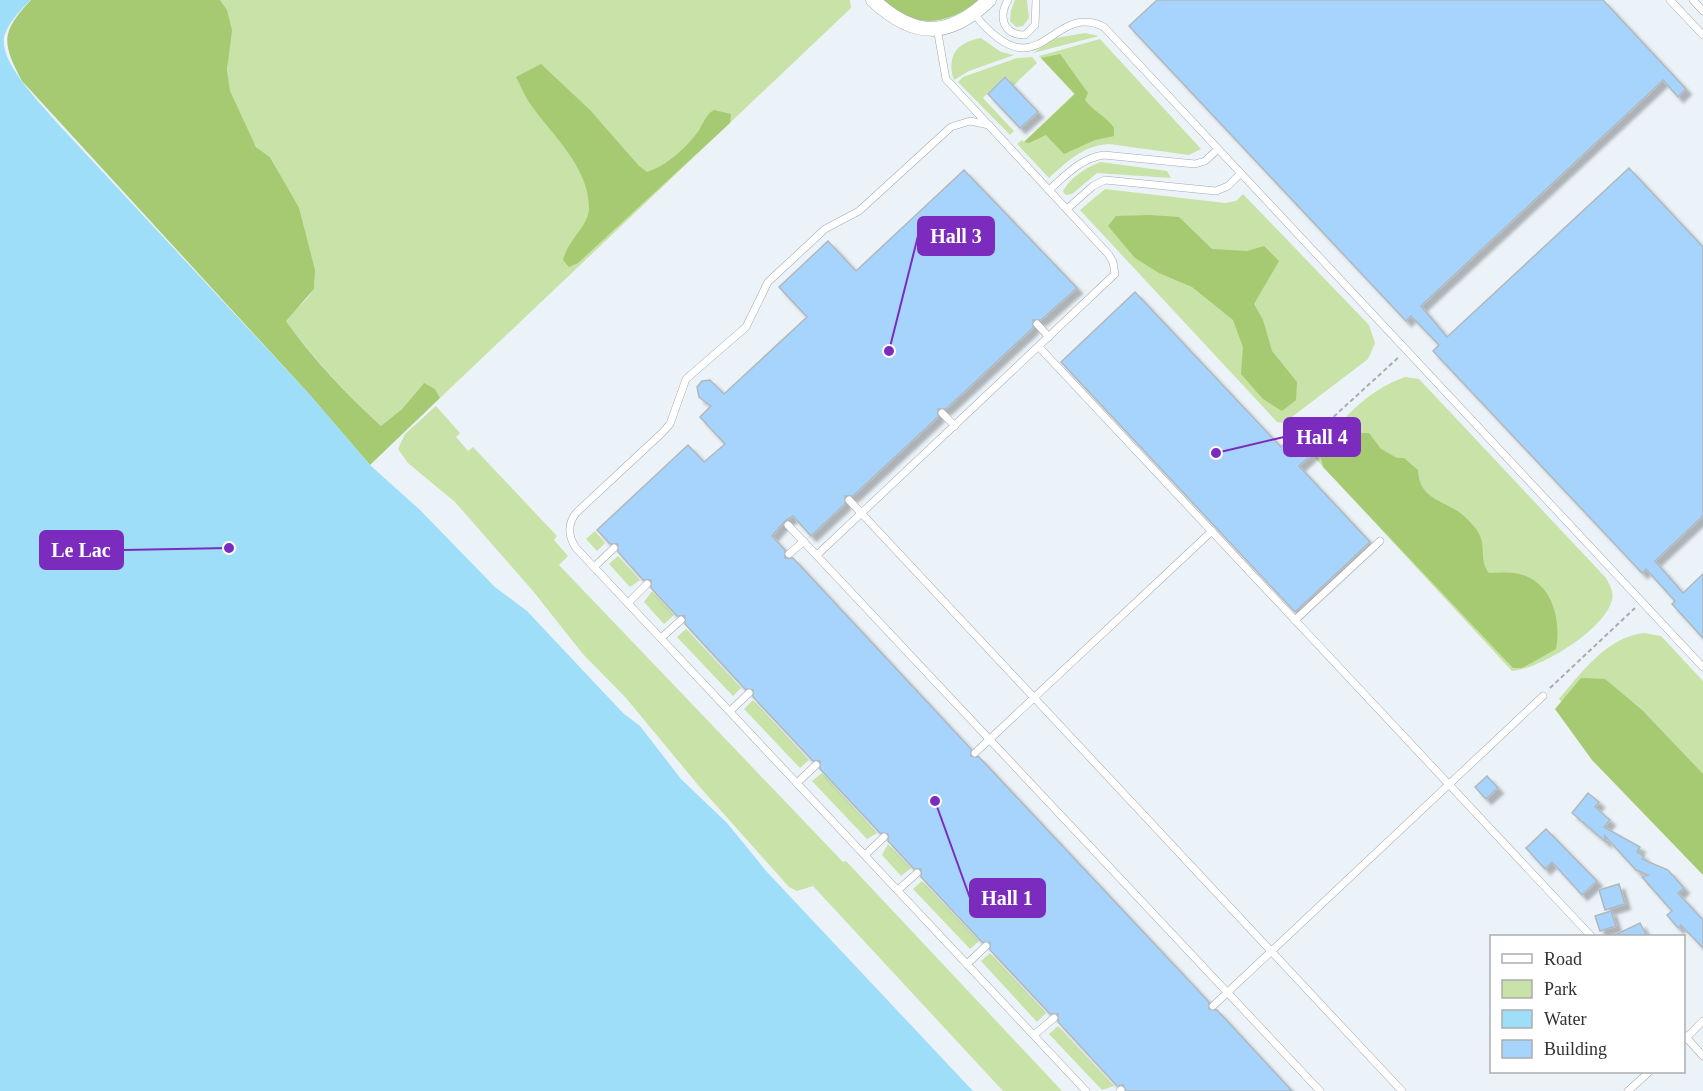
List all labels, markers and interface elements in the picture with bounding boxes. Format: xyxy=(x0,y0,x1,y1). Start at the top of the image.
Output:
callout: Hall 3 xyxy=(918,217,994,255)
text: Hall 3 xyxy=(930,225,982,247)
callout: Hall 4 xyxy=(1284,418,1360,456)
text: Hall 4 xyxy=(1296,426,1348,448)
callout: Le Lac xyxy=(40,531,123,569)
text: Le Lac xyxy=(51,539,111,561)
callout: Hall 1 xyxy=(970,879,1045,917)
text: Hall 1 xyxy=(981,887,1033,909)
legend xyxy=(1490,935,1685,1073)
text: Road xyxy=(1544,949,1582,969)
text: Park xyxy=(1544,979,1577,999)
text: Water xyxy=(1544,1009,1587,1029)
text: Building xyxy=(1544,1039,1607,1059)

